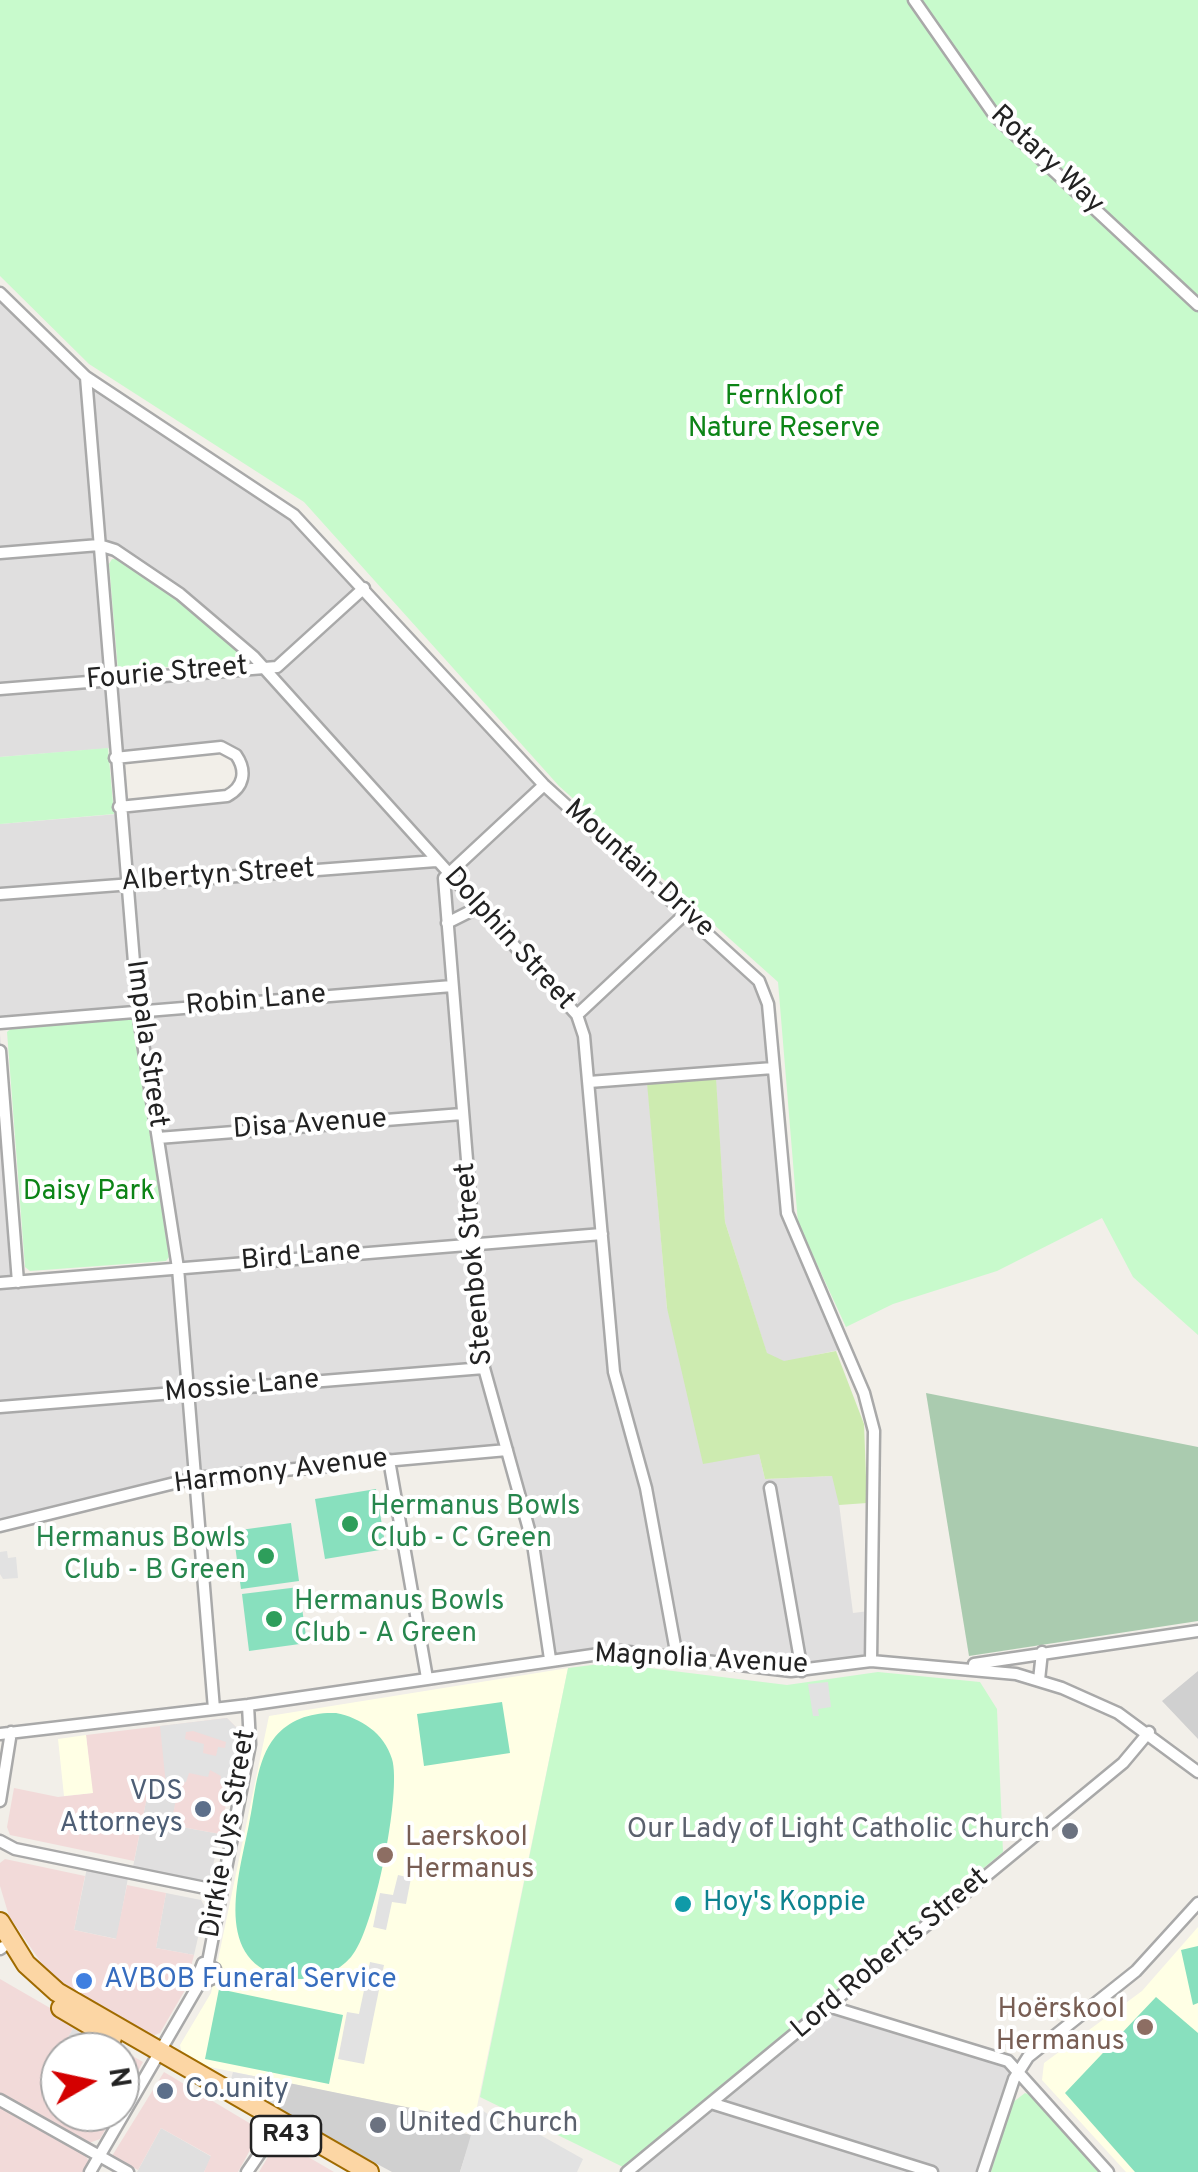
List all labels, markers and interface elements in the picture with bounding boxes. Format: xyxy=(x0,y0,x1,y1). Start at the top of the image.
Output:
street label: Rotary Way xyxy=(982,100,1110,222)
park label: Fernkloof Nature Reserve xyxy=(688,381,880,447)
street label: Fourie Street xyxy=(85,651,249,699)
street label: Mountain Drive xyxy=(556,794,720,946)
street label: Albertyn Street xyxy=(120,853,316,901)
street label: Dolphin Street xyxy=(435,862,581,1018)
street label: Impala Street xyxy=(117,958,173,1130)
street label: Robin Lane xyxy=(184,979,328,1025)
street label: Disa Avenue xyxy=(232,1104,388,1148)
street label: Steenbok Street xyxy=(450,1161,502,1367)
park label: Daisy Park xyxy=(23,1176,155,1210)
street label: Bird Lane xyxy=(240,1236,362,1280)
street label: Mossie Lane xyxy=(163,1365,321,1411)
street label: Harmony Avenue xyxy=(172,1443,390,1503)
place label: Hermanus Bowls Club - C Green xyxy=(370,1491,580,1557)
marker: Hermanus Bowls Club - C Green xyxy=(339,1513,361,1535)
place label: Hermanus Bowls Club - B Green xyxy=(36,1523,246,1589)
marker: Hermanus Bowls Club - B Green xyxy=(255,1545,277,1567)
place label: Hermanus Bowls Club - A Green xyxy=(294,1586,504,1652)
marker: Hermanus Bowls Club - A Green xyxy=(263,1608,285,1630)
street label: Magnolia Avenue xyxy=(593,1639,809,1683)
street label: Dirkie Uys Street xyxy=(195,1727,265,1941)
place label: VDS Attorneys xyxy=(60,1776,183,1842)
marker: VDS Attorneys xyxy=(192,1798,214,1820)
place label: Our Lady of Light Catholic Church xyxy=(627,1814,1050,1848)
marker: Our Lady of Light Catholic Church xyxy=(1059,1820,1081,1842)
place label: Laerskool Hermanus xyxy=(405,1822,534,1888)
marker: Laerskool Hermanus xyxy=(374,1844,396,1866)
street label: Lord Roberts Street xyxy=(786,1863,996,2047)
place label: Hoy's Koppie xyxy=(703,1887,866,1921)
marker: Hoy's Koppie xyxy=(672,1893,694,1915)
place label: AVBOB Funeral Service xyxy=(104,1964,396,1998)
marker: AVBOB Funeral Service xyxy=(73,1970,95,1992)
place label: Hoërskool Hermanus xyxy=(996,1994,1125,2060)
marker: Hoërskool Hermanus xyxy=(1134,2016,1156,2038)
north arrow xyxy=(40,2032,140,2132)
text: N xyxy=(98,2065,137,2090)
place label: Co.unity xyxy=(185,2074,289,2108)
marker: Co.unity xyxy=(154,2080,176,2102)
place label: United Church xyxy=(398,2108,578,2142)
marker: United Church xyxy=(367,2114,389,2136)
road number: R43 xyxy=(251,2116,321,2156)

